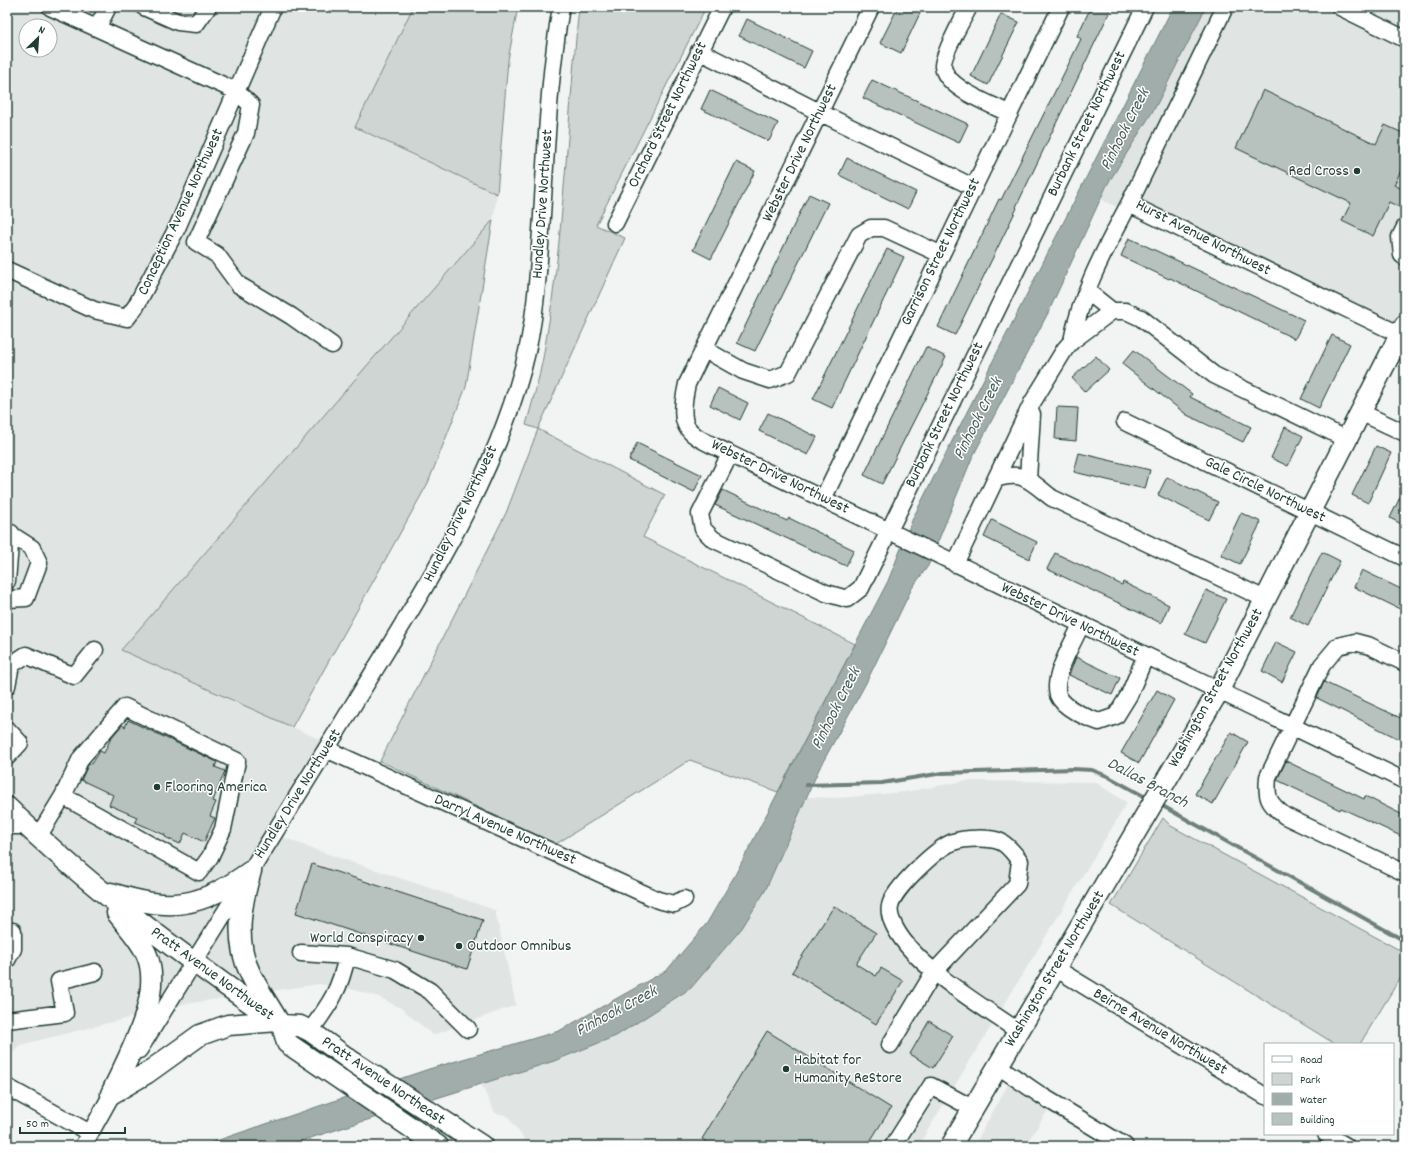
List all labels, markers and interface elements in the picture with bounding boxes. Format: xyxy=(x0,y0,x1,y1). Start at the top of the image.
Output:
north arrow xyxy=(18,18,58,58)
text: N xyxy=(36,22,48,39)
street label: Orchard Street Northwest xyxy=(623,38,713,192)
street label: Burbank Street Northwest xyxy=(1042,47,1132,201)
street label: Webster Drive Northwest xyxy=(757,80,843,226)
water label: Pinhook Creek xyxy=(1095,83,1158,175)
street label: Conception Avenue Northwest xyxy=(132,125,230,299)
street label: Hundley Drive Northwest xyxy=(526,128,560,279)
place label: Red Cross xyxy=(1289,160,1349,183)
marker: Red Cross xyxy=(1352,166,1362,176)
street label: Garrison Street Northwest xyxy=(895,174,987,330)
street label: Hurst Avenue Northwest xyxy=(1131,194,1275,282)
street label: Burbank Street Northwest xyxy=(900,338,990,492)
water label: Pinhook Creek xyxy=(948,372,1011,464)
street label: Webster Drive Northwest xyxy=(707,434,853,520)
street label: Hundley Drive Northwest xyxy=(418,442,504,586)
street label: Gale Circle Northwest xyxy=(1201,451,1329,529)
street label: Webster Drive Northwest xyxy=(997,577,1143,663)
street label: Washington Street Northwest xyxy=(1163,604,1269,772)
water label: Pinhook Creek xyxy=(806,662,869,754)
street label: Hundley Drive Northwest xyxy=(249,724,347,864)
water label: Dallas Branch xyxy=(1102,753,1193,816)
place label: Flooring America xyxy=(165,776,267,799)
marker: Flooring America xyxy=(152,782,162,792)
street label: Darryl Avenue Northwest xyxy=(430,788,580,872)
street label: Washington Street Northwest xyxy=(999,886,1111,1052)
street label: Pratt Avenue Northwest xyxy=(145,921,279,1027)
place label: World Conspiracy xyxy=(310,927,414,950)
marker: World Conspiracy xyxy=(416,933,426,943)
place label: Outdoor Omnibus xyxy=(467,935,572,958)
marker: Outdoor Omnibus xyxy=(454,941,464,951)
water label: Pinhook Creek xyxy=(572,980,664,1044)
street label: Beirne Avenue Northwest xyxy=(1088,983,1232,1081)
street label: Pratt Avenue Northeast xyxy=(316,1031,450,1131)
legend xyxy=(1264,1043,1394,1135)
place label: Habitat for Humanity ReStore xyxy=(794,1049,902,1090)
text: Road xyxy=(1300,1052,1322,1069)
marker: Habitat for Humanity ReStore xyxy=(781,1064,791,1074)
text: Park xyxy=(1300,1072,1321,1089)
text: Water xyxy=(1300,1092,1327,1109)
scale bar xyxy=(20,1109,125,1135)
text: Building xyxy=(1300,1112,1335,1129)
text: 50 m xyxy=(26,1116,49,1133)

